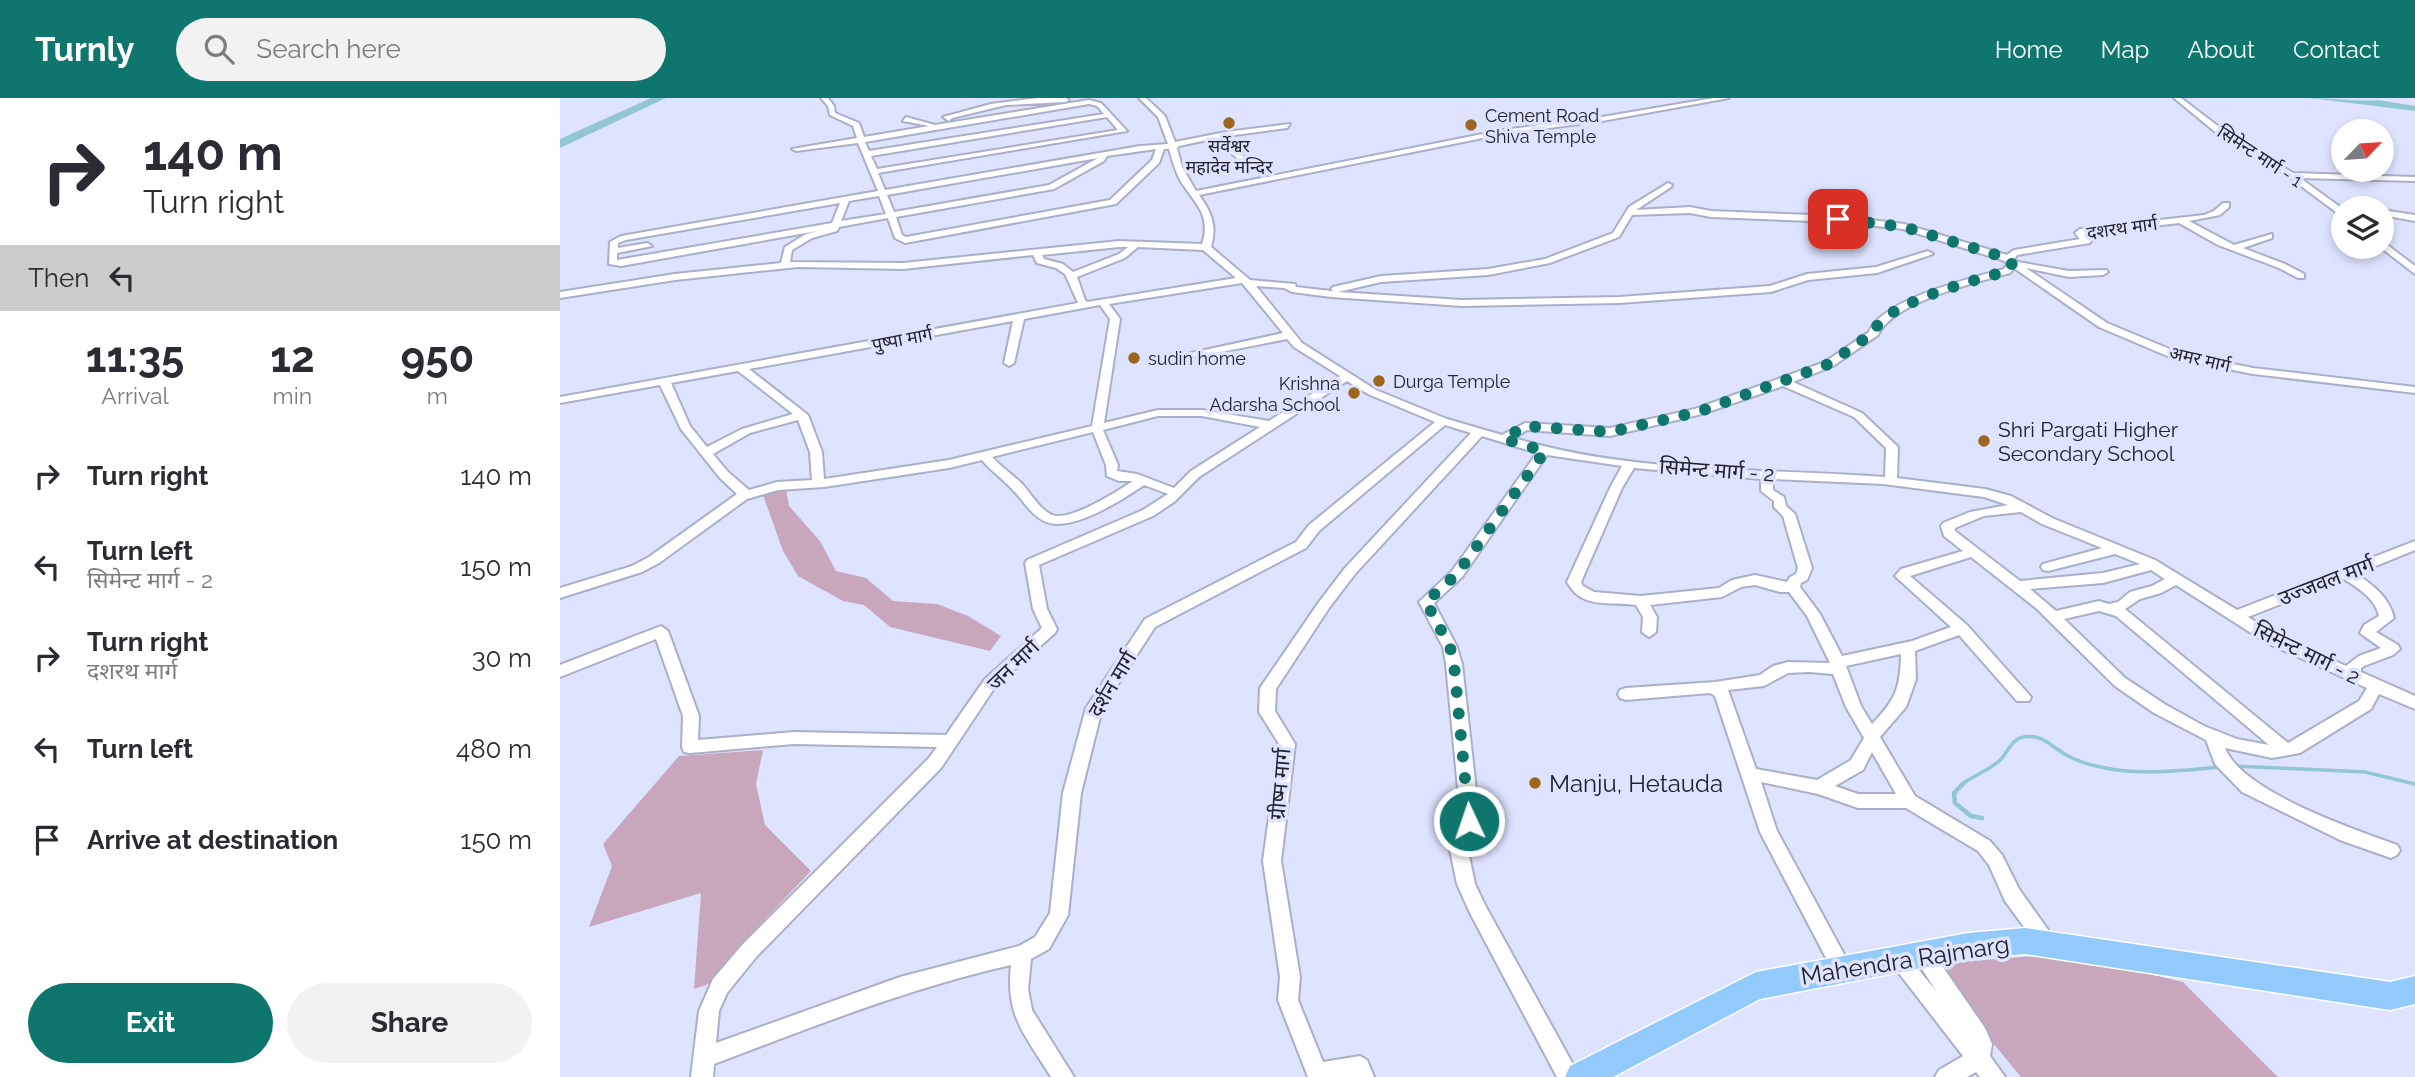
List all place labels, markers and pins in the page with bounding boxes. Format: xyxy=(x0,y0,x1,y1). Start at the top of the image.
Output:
place label: Cement Road Shiva Temple xyxy=(1485,105,1599,147)
marker: सर्वेश्वर महादेव मन्दिर xyxy=(1221,115,1237,131)
marker: Cement Road Shiva Temple xyxy=(1463,117,1479,133)
place label: सर्वेश्वर महादेव मन्दिर xyxy=(1185,135,1273,177)
pin xyxy=(1808,189,1868,249)
place label: sudin home xyxy=(1148,348,1246,369)
marker: sudin home xyxy=(1126,350,1142,366)
place label: Durga Temple xyxy=(1393,371,1511,392)
place label: Krishna Adarsha School xyxy=(1210,373,1340,415)
marker: Durga Temple xyxy=(1371,373,1387,389)
marker: Krishna Adarsha School xyxy=(1346,385,1362,401)
place label: Shri Pargati Higher Secondary School xyxy=(1998,417,2179,466)
marker: Shri Pargati Higher Secondary School xyxy=(1976,433,1992,449)
place label: Manju, Hetauda xyxy=(1549,769,1723,798)
marker: Manju, Hetauda xyxy=(1527,775,1543,791)

